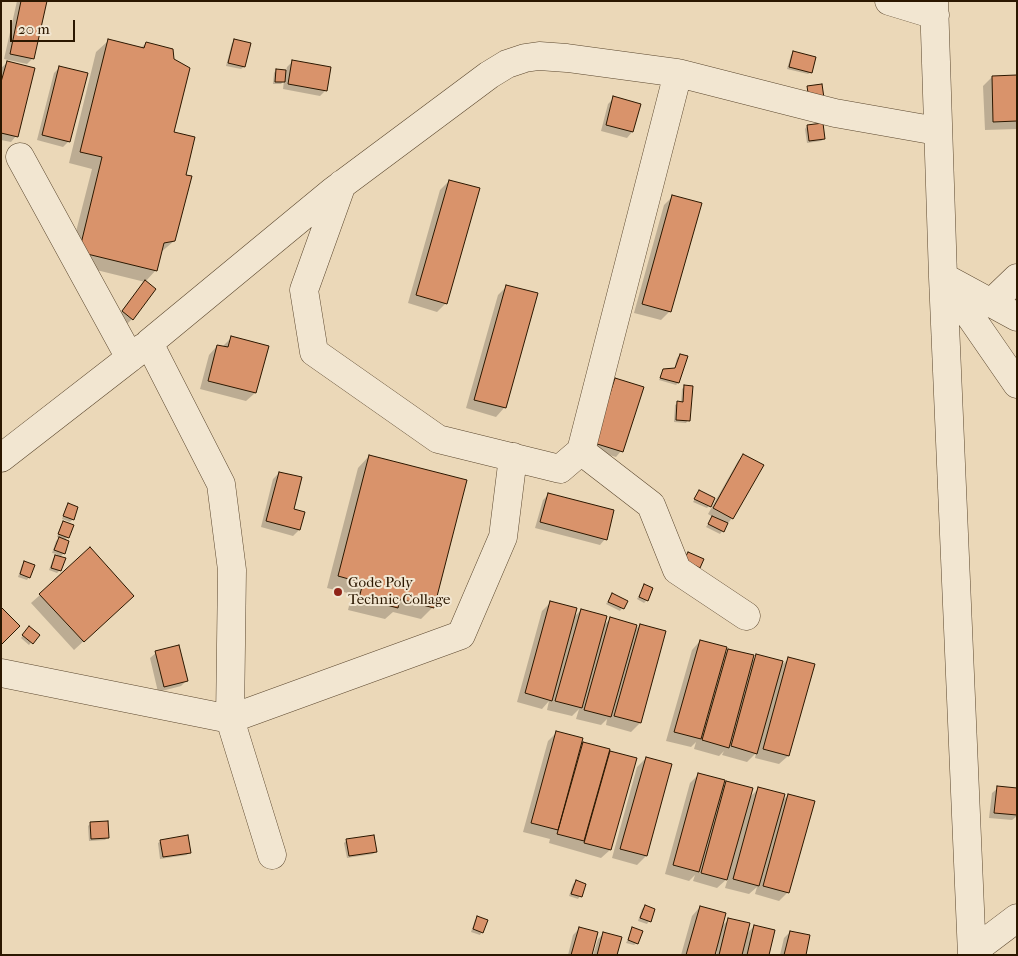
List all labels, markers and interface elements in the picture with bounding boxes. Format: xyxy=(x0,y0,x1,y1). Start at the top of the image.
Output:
scale bar xyxy=(12,10,78,42)
text: 20 m xyxy=(18,20,50,38)
place label: Gode Poly Technic Collage xyxy=(348,574,450,609)
marker: Gode Poly Technic Collage xyxy=(332,586,344,598)

